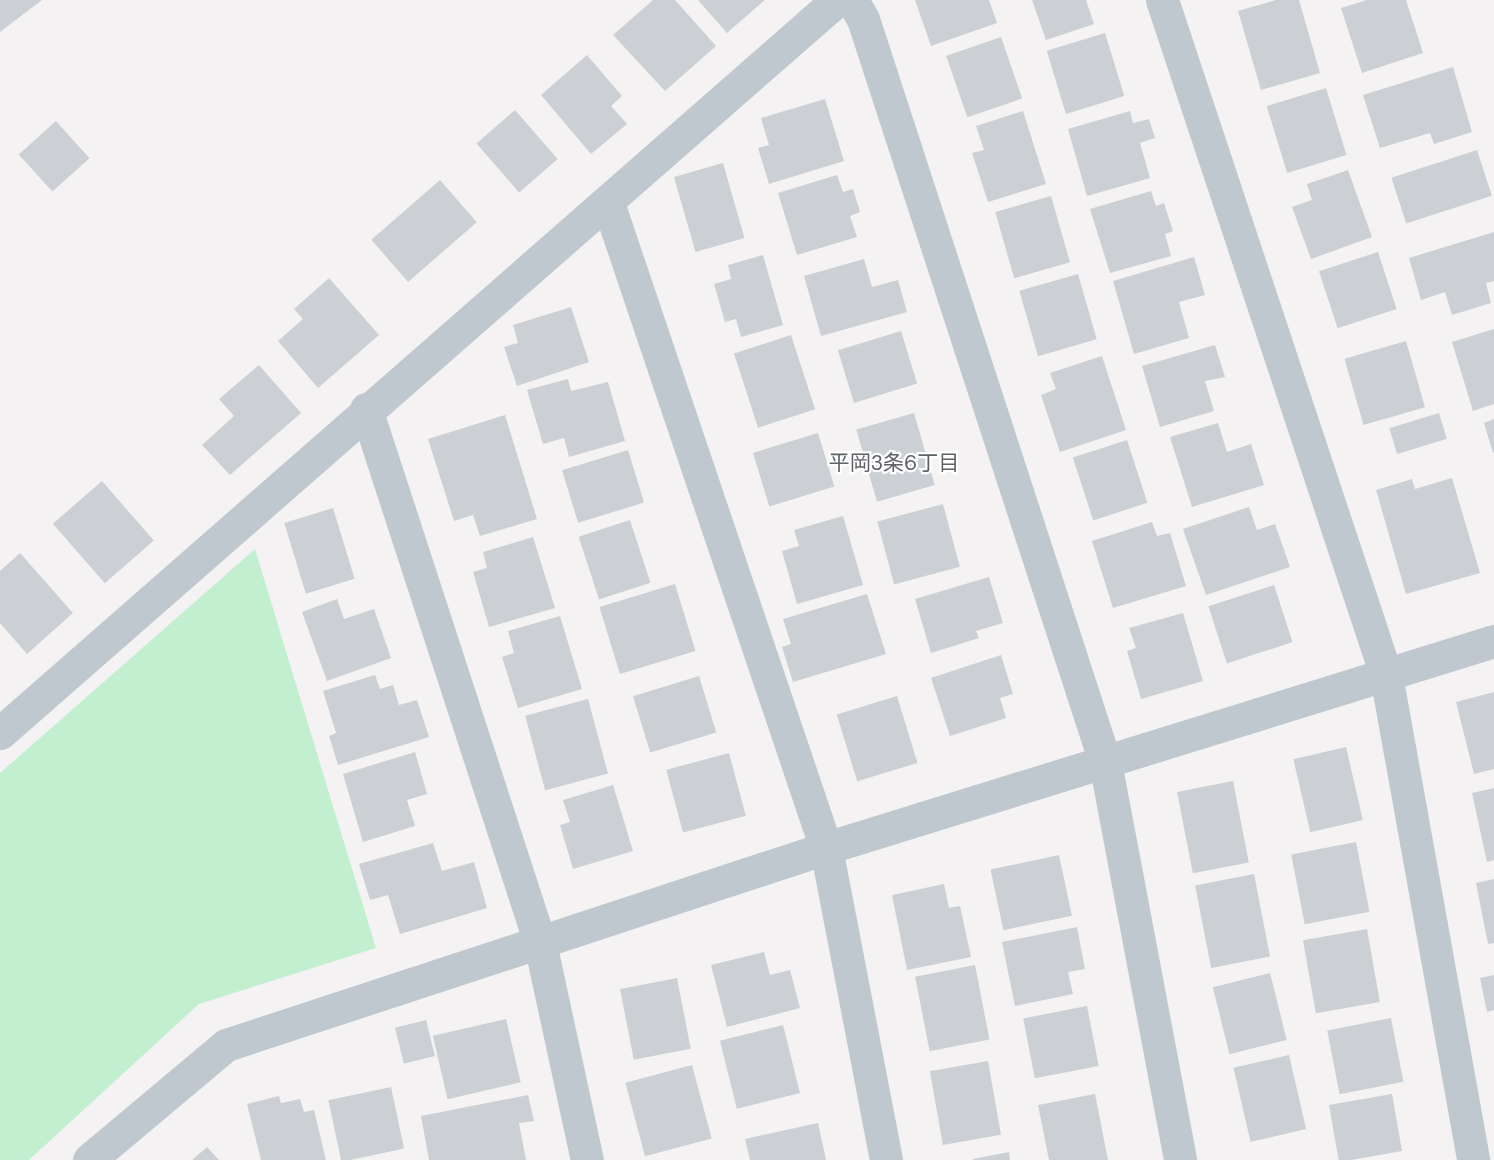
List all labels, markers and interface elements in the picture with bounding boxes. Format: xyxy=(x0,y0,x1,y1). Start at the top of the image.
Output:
district label: 平岡3条6丁目 xyxy=(829,450,959,476)

